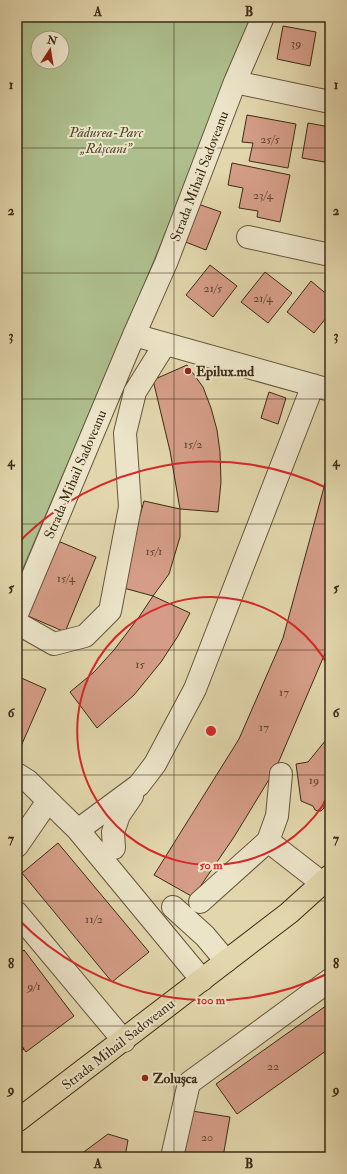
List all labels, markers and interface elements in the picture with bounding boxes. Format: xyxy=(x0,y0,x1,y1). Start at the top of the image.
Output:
text: A xyxy=(93,4,103,20)
text: B xyxy=(245,4,253,20)
north arrow xyxy=(30,30,70,70)
text: N xyxy=(45,33,59,48)
house number: 39 xyxy=(291,36,301,51)
text: 1 xyxy=(9,77,14,93)
text: 1 xyxy=(334,77,339,93)
street label: Strada Mihail Sadoveanu xyxy=(167,108,232,244)
park label: Pădurea-Parc „Râșcani” xyxy=(68,124,144,157)
house number: 25/5 xyxy=(260,132,280,147)
house number: 23/4 xyxy=(253,188,274,203)
text: 2 xyxy=(8,203,15,219)
text: 2 xyxy=(333,203,340,219)
house number: 21/5 xyxy=(204,281,223,296)
house number: 21/4 xyxy=(253,291,273,306)
text: 3 xyxy=(9,328,14,344)
text: 3 xyxy=(334,328,339,344)
place label: Epilux.md xyxy=(196,363,254,381)
marker: Epilux.md xyxy=(183,366,193,376)
street label: Strada Mihail Sadoveanu xyxy=(41,407,110,541)
house number: 15/2 xyxy=(184,437,202,452)
text: 4 xyxy=(6,454,15,470)
text: 4 xyxy=(331,454,340,470)
house number: 15/1 xyxy=(146,544,162,559)
house number: 15/4 xyxy=(57,571,76,586)
text: 5 xyxy=(8,580,14,596)
text: 5 xyxy=(333,580,339,596)
house number: 15 xyxy=(135,657,145,672)
house number: 17 xyxy=(279,685,289,700)
text: 6 xyxy=(8,705,16,721)
text: 6 xyxy=(333,705,341,721)
house number: 17 xyxy=(259,720,269,735)
centre of rings xyxy=(204,724,218,738)
house number: 19 xyxy=(309,773,319,788)
text: 7 xyxy=(8,831,15,847)
text: 7 xyxy=(333,831,340,847)
text: 50 m xyxy=(199,858,223,873)
house number: 11/2 xyxy=(85,912,103,927)
text: 8 xyxy=(8,956,14,972)
text: 8 xyxy=(333,956,339,972)
house number: 9/1 xyxy=(26,979,41,994)
text: 100 m xyxy=(197,993,226,1008)
street label: Strada Mihail Sadoveanu xyxy=(59,995,178,1094)
house number: 22 xyxy=(267,1059,279,1074)
place label: Zolușca xyxy=(153,1070,198,1087)
marker: Zolușca xyxy=(140,1073,150,1083)
text: 9 xyxy=(6,1082,15,1098)
text: 9 xyxy=(331,1082,340,1098)
house number: 20 xyxy=(201,1130,213,1145)
text: A xyxy=(93,1156,103,1172)
text: B xyxy=(245,1156,253,1172)

